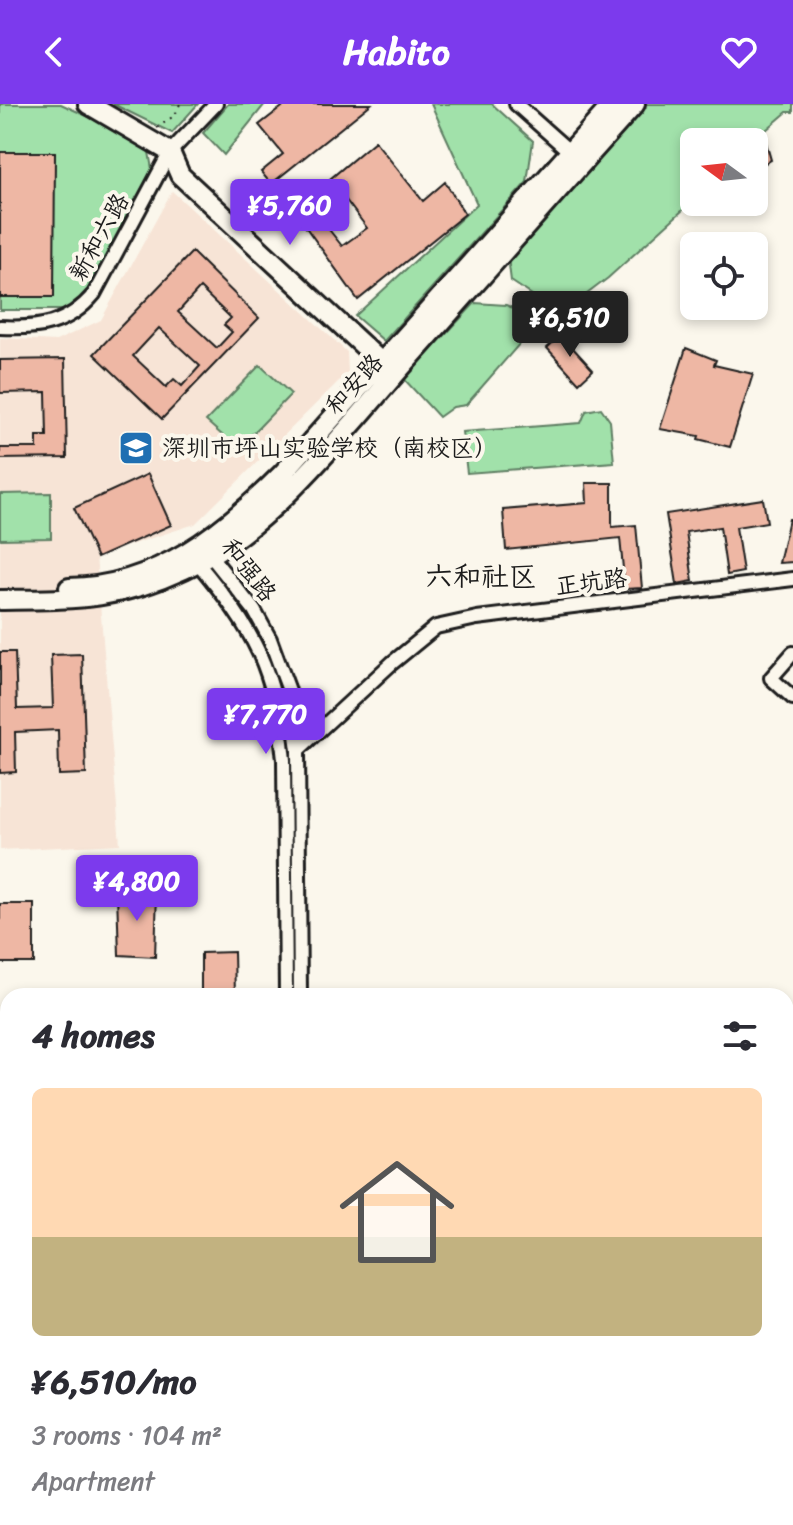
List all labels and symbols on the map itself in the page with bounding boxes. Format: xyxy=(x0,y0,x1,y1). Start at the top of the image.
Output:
north arrow xyxy=(680,128,768,216)
pin: ¥5,760 xyxy=(225,179,355,247)
street label: 新和六路 xyxy=(57,185,141,289)
pin: ¥6,510 xyxy=(505,291,635,359)
street label: 和安路 xyxy=(314,343,394,425)
place label: 深圳市坪山实验学校（南校区） xyxy=(162,427,498,469)
school or university icon: 深圳市坪山实验学校（南校区） xyxy=(117,429,155,467)
street label: 和强路 xyxy=(210,529,288,611)
district label: 六和社区 xyxy=(425,552,537,601)
street label: 正坑路 xyxy=(553,557,629,607)
pin: ¥7,770 xyxy=(201,688,331,756)
pin: ¥4,800 xyxy=(72,855,202,923)

